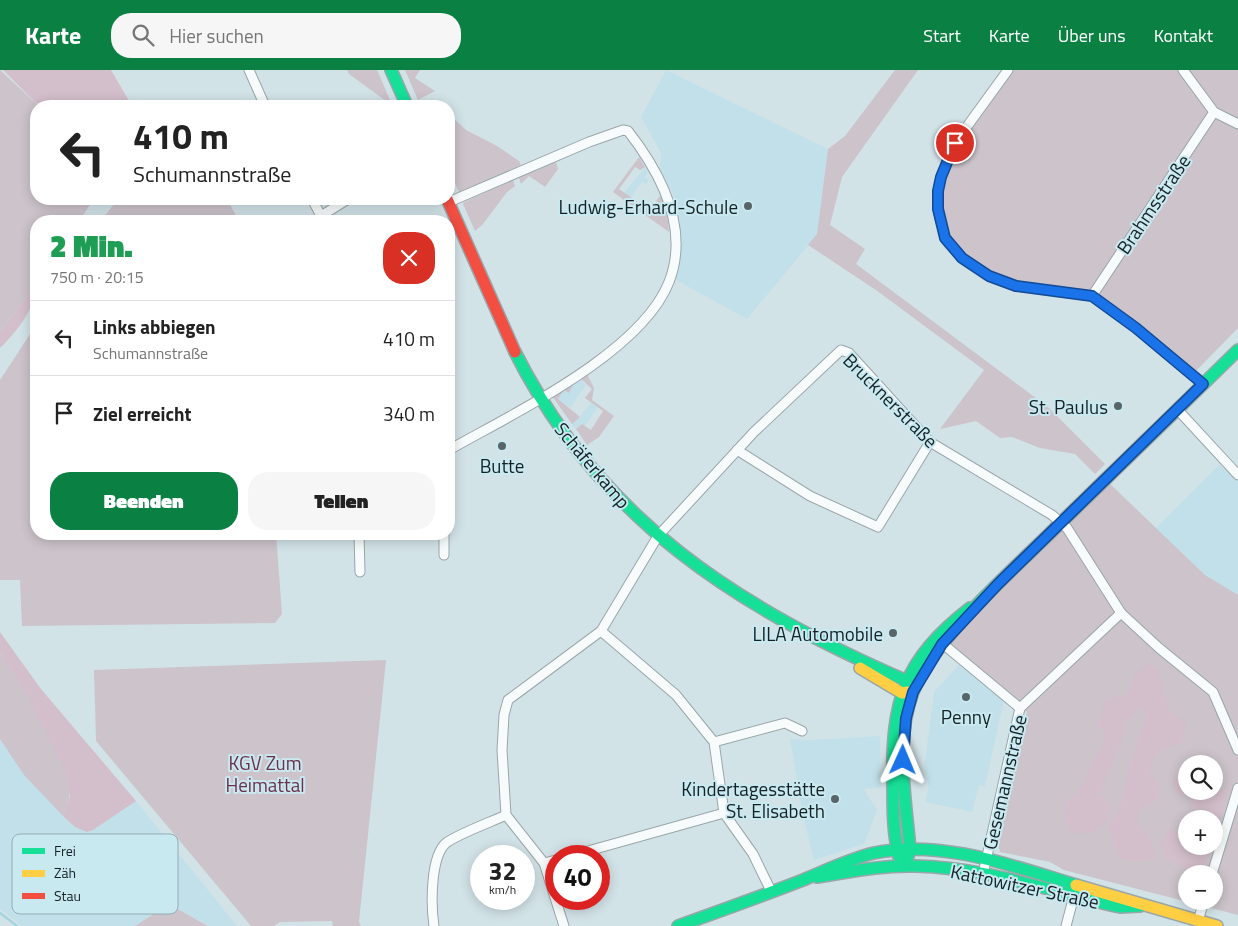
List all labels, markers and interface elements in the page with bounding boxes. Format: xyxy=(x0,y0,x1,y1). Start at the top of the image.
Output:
search box xyxy=(111,13,461,58)
text: Karte xyxy=(25,17,81,53)
icon: search xyxy=(129,21,157,49)
text: Hier suchen xyxy=(169,21,264,50)
text: Start xyxy=(923,22,961,49)
text: Karte xyxy=(989,22,1030,49)
text: Über uns xyxy=(1058,22,1126,49)
text: Kontakt xyxy=(1154,22,1213,49)
text: 410 m xyxy=(133,109,229,163)
icon: left xyxy=(50,120,115,185)
pin xyxy=(934,122,976,164)
icon: arrive xyxy=(941,129,969,157)
street label: Brahmsstraße xyxy=(1109,148,1197,260)
text: Schumannstraße xyxy=(133,157,291,191)
place label: Ludwig-Erhard-Schule xyxy=(559,192,738,221)
marker: Ludwig-Erhard-Schule xyxy=(742,200,754,212)
text: 2 Min. xyxy=(50,223,133,269)
button: close xyxy=(383,232,435,284)
text: 750 m · 20:15 xyxy=(50,265,144,289)
text: Links abbiegen xyxy=(93,312,216,341)
icon: left xyxy=(50,324,78,352)
text: 410 m xyxy=(383,324,435,353)
text: Schumannstraße xyxy=(93,341,208,365)
street label: Brucknerstraße xyxy=(837,346,945,454)
place label: St. Paulus xyxy=(1029,392,1108,421)
icon: arrive xyxy=(50,399,78,427)
text: Ziel erreicht xyxy=(93,399,191,428)
text: 340 m xyxy=(383,399,435,428)
marker: St. Paulus xyxy=(1112,400,1124,412)
street label: Schäferkamp xyxy=(548,415,638,515)
marker: Butte xyxy=(496,440,508,452)
place label: Butte xyxy=(480,451,524,480)
button: Beenden xyxy=(50,472,238,530)
button: Teilen xyxy=(248,472,435,530)
place label: LILA Automobile xyxy=(752,619,883,648)
marker: LILA Automobile xyxy=(887,627,899,639)
marker: Penny xyxy=(960,691,972,703)
place label: Penny xyxy=(941,702,991,731)
street label: Gesemannstraße xyxy=(974,712,1034,852)
position arrow xyxy=(876,733,928,785)
park label: KGV Zum Heimattal xyxy=(225,748,305,799)
map controls xyxy=(1178,755,1223,910)
button: search xyxy=(1178,755,1223,800)
place label: Kindertagesstätte St. Elisabeth xyxy=(681,774,825,825)
marker: Kindertagesstätte St. Elisabeth xyxy=(829,793,841,805)
button: + xyxy=(1178,810,1223,855)
legend xyxy=(12,834,178,914)
text: Frei xyxy=(54,840,76,861)
speed limit sign: 40 xyxy=(545,845,610,910)
text: 32 xyxy=(488,852,517,890)
street label: Kattowitzer Straße xyxy=(948,856,1102,916)
text: Zäh xyxy=(54,862,76,883)
button: − xyxy=(1178,865,1223,910)
text: km/h xyxy=(489,880,516,899)
text: Stau xyxy=(54,885,81,906)

